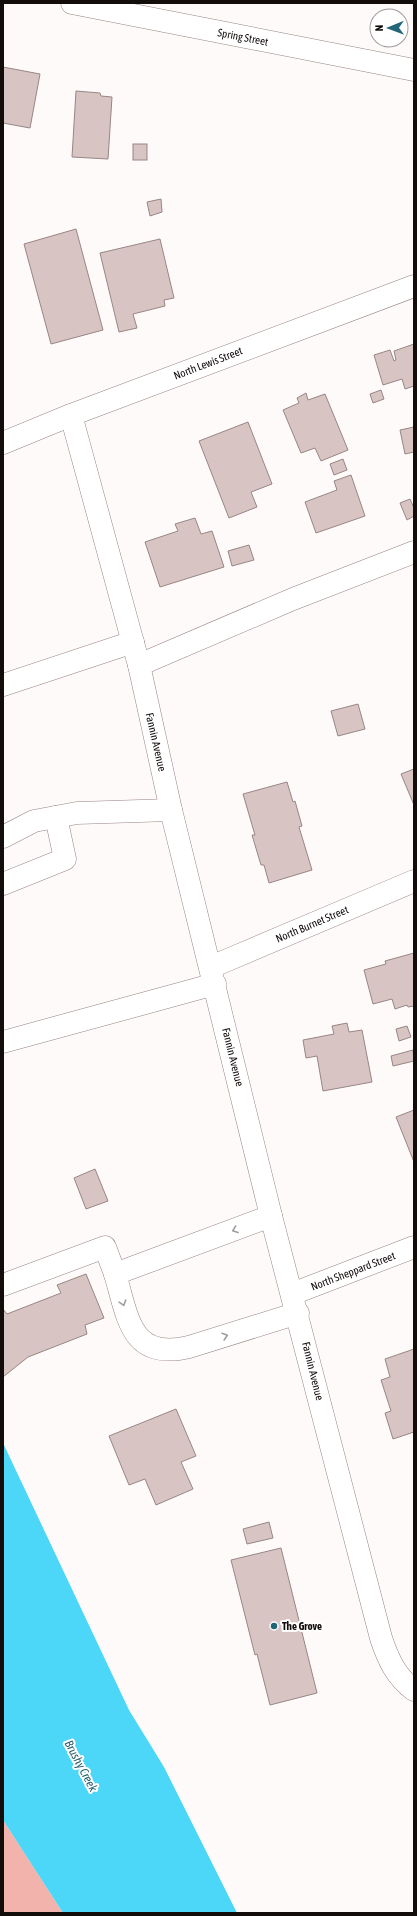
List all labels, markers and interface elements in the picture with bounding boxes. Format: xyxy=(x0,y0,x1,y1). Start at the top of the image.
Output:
north arrow xyxy=(369,8,409,48)
text: N xyxy=(373,25,385,32)
street label: Spring Street xyxy=(217,26,269,48)
street label: North Lewis Street xyxy=(172,344,244,382)
street label: Fannin Avenue xyxy=(143,712,169,772)
street label: North Burnet Street xyxy=(274,903,350,945)
street label: Fannin Avenue xyxy=(220,1027,246,1087)
one-way arrow xyxy=(231,1225,238,1233)
street label: North Sheppard Street xyxy=(309,1249,397,1293)
one-way arrow xyxy=(118,1299,127,1306)
one-way arrow xyxy=(221,1332,228,1341)
street label: Fannin Avenue xyxy=(300,1341,326,1401)
place label: The Grove xyxy=(282,1620,322,1632)
marker: The Grove xyxy=(269,1621,279,1631)
water label: Brushy Creek xyxy=(62,1738,101,1795)

